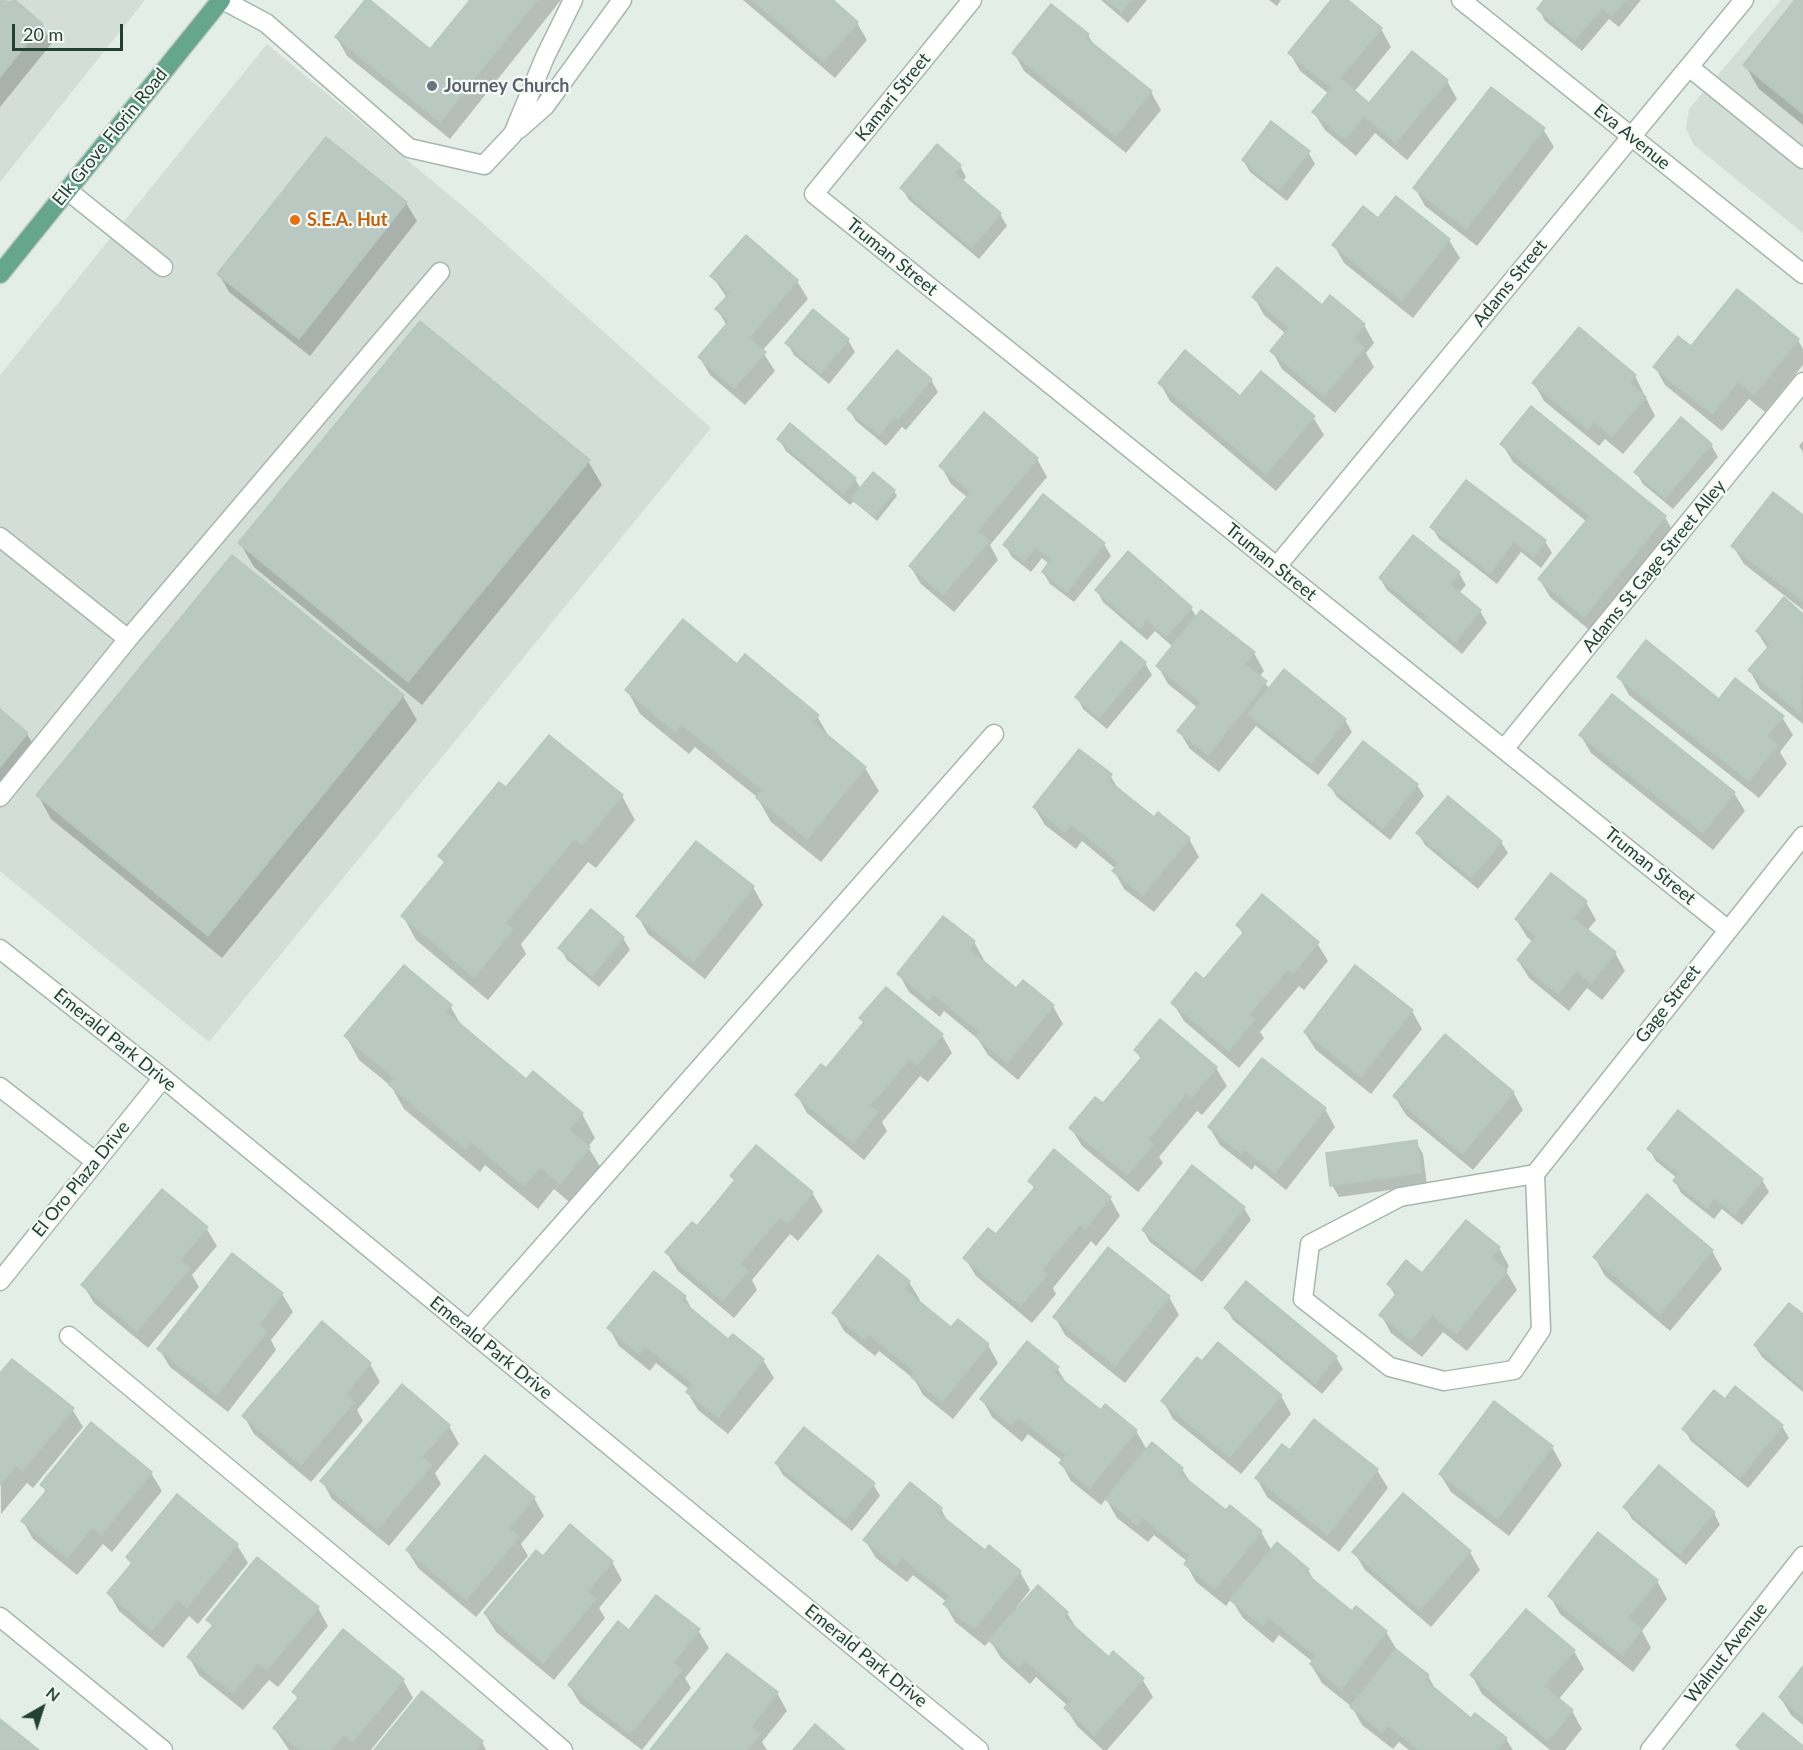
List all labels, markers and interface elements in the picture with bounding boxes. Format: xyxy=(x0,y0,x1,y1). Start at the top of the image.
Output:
scale bar xyxy=(15,12,126,50)
text: 20 m xyxy=(23,23,63,45)
street label: Kamari Street xyxy=(851,48,935,146)
street label: Elk Grove Florin Road xyxy=(48,64,172,210)
place label: Journey Church xyxy=(444,75,570,97)
marker: Journey Church xyxy=(425,79,439,93)
street label: Eva Avenue xyxy=(1589,100,1675,174)
place label: S.E.A. Hut xyxy=(307,209,387,231)
marker: S.E.A. Hut xyxy=(288,213,302,227)
street label: Truman Street xyxy=(842,214,942,300)
street label: Adams Street xyxy=(1468,235,1552,331)
street label: Adams St Gage Street Alley xyxy=(1578,476,1730,656)
street label: Truman Street xyxy=(1221,519,1321,605)
street label: Truman Street xyxy=(1600,823,1700,909)
street label: Gage Street xyxy=(1631,961,1705,1047)
street label: Emerald Park Drive xyxy=(49,984,181,1096)
street label: El Oro Plaza Drive xyxy=(28,1117,134,1241)
street label: Emerald Park Drive xyxy=(425,1292,557,1404)
street label: Walnut Avenue xyxy=(1680,1598,1772,1708)
street label: Emerald Park Drive xyxy=(800,1600,932,1712)
north arrow xyxy=(12,1678,72,1738)
text: N xyxy=(43,1682,64,1705)

